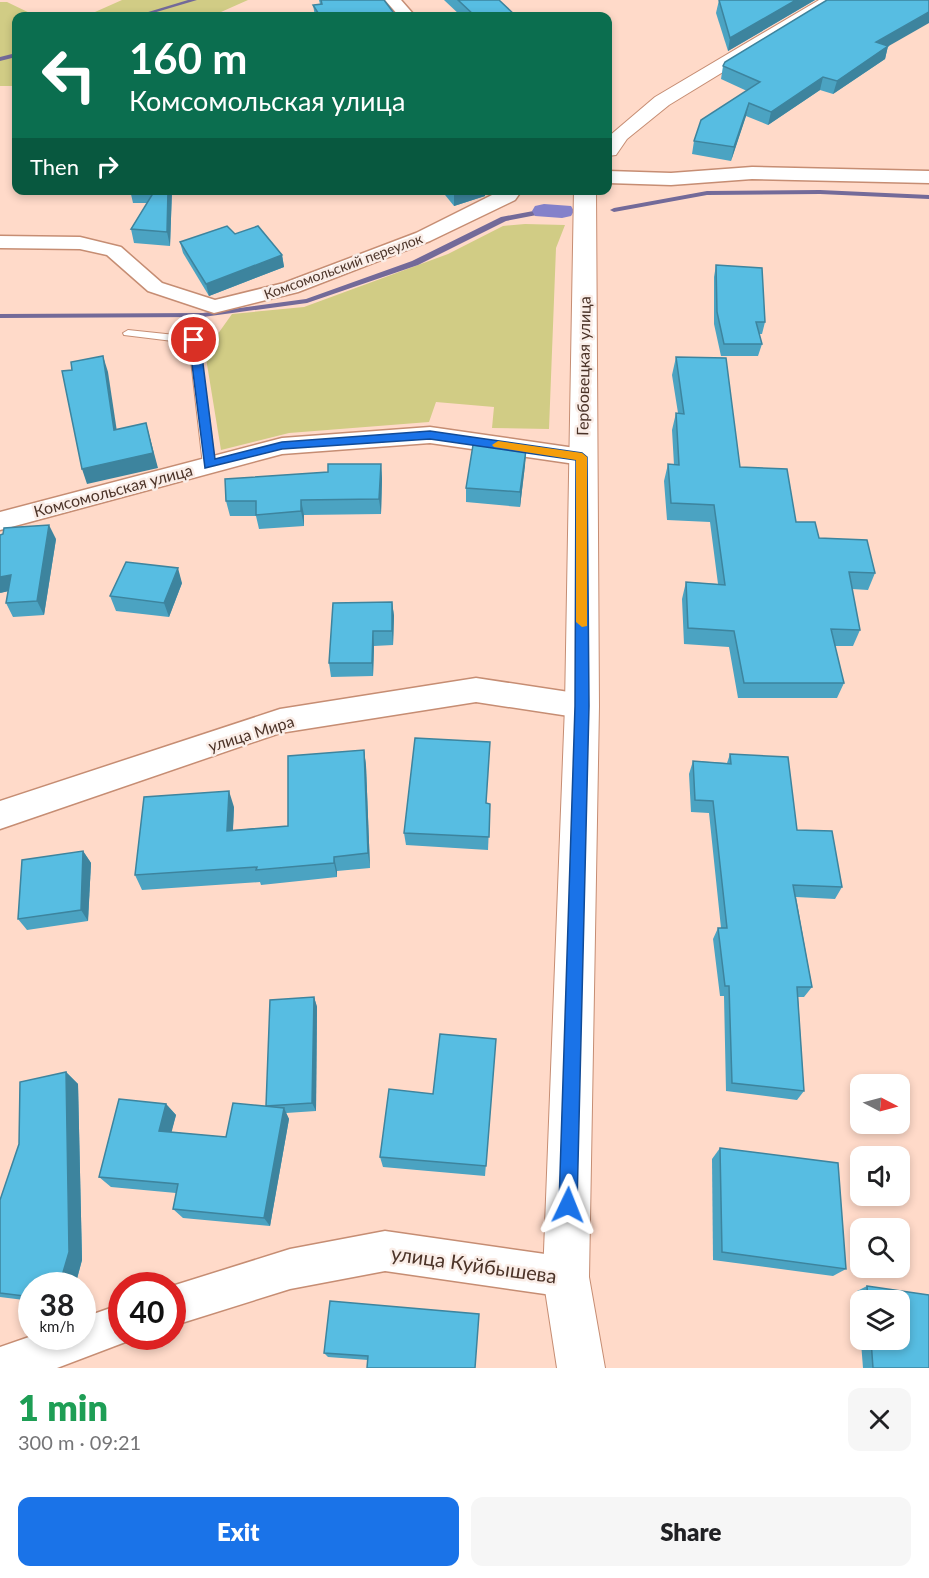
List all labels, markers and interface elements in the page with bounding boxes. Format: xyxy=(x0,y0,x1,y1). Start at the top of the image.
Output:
text: 160 m xyxy=(129,33,247,83)
icon: left xyxy=(30,36,108,114)
text: Комсомольская улица xyxy=(129,84,405,117)
icon: right xyxy=(91,150,124,183)
text: Then xyxy=(30,153,79,180)
street label: Комсомольский переулок xyxy=(261,229,425,303)
street label: Гербовецкая улица xyxy=(572,296,594,436)
pin xyxy=(168,314,219,365)
icon: arrive xyxy=(177,323,210,356)
street label: Комсомольская улица xyxy=(31,460,195,520)
street label: улица Мира xyxy=(206,711,296,755)
north arrow xyxy=(850,1074,910,1134)
map controls xyxy=(850,1074,910,1350)
button: sound xyxy=(850,1146,910,1206)
position arrow xyxy=(536,1173,600,1237)
button: search xyxy=(850,1218,910,1278)
street label: улица Куйбышева xyxy=(390,1240,558,1288)
speed limit sign: 40 xyxy=(108,1272,186,1350)
text: 38 xyxy=(40,1286,74,1322)
button: layers xyxy=(850,1290,910,1350)
text: km/h xyxy=(39,1317,75,1335)
text: 1 min xyxy=(18,1385,108,1429)
button: close xyxy=(848,1388,911,1451)
text: 300 m · 09:21 xyxy=(18,1430,141,1454)
button: Exit xyxy=(18,1497,459,1566)
button: Share xyxy=(471,1497,911,1566)

